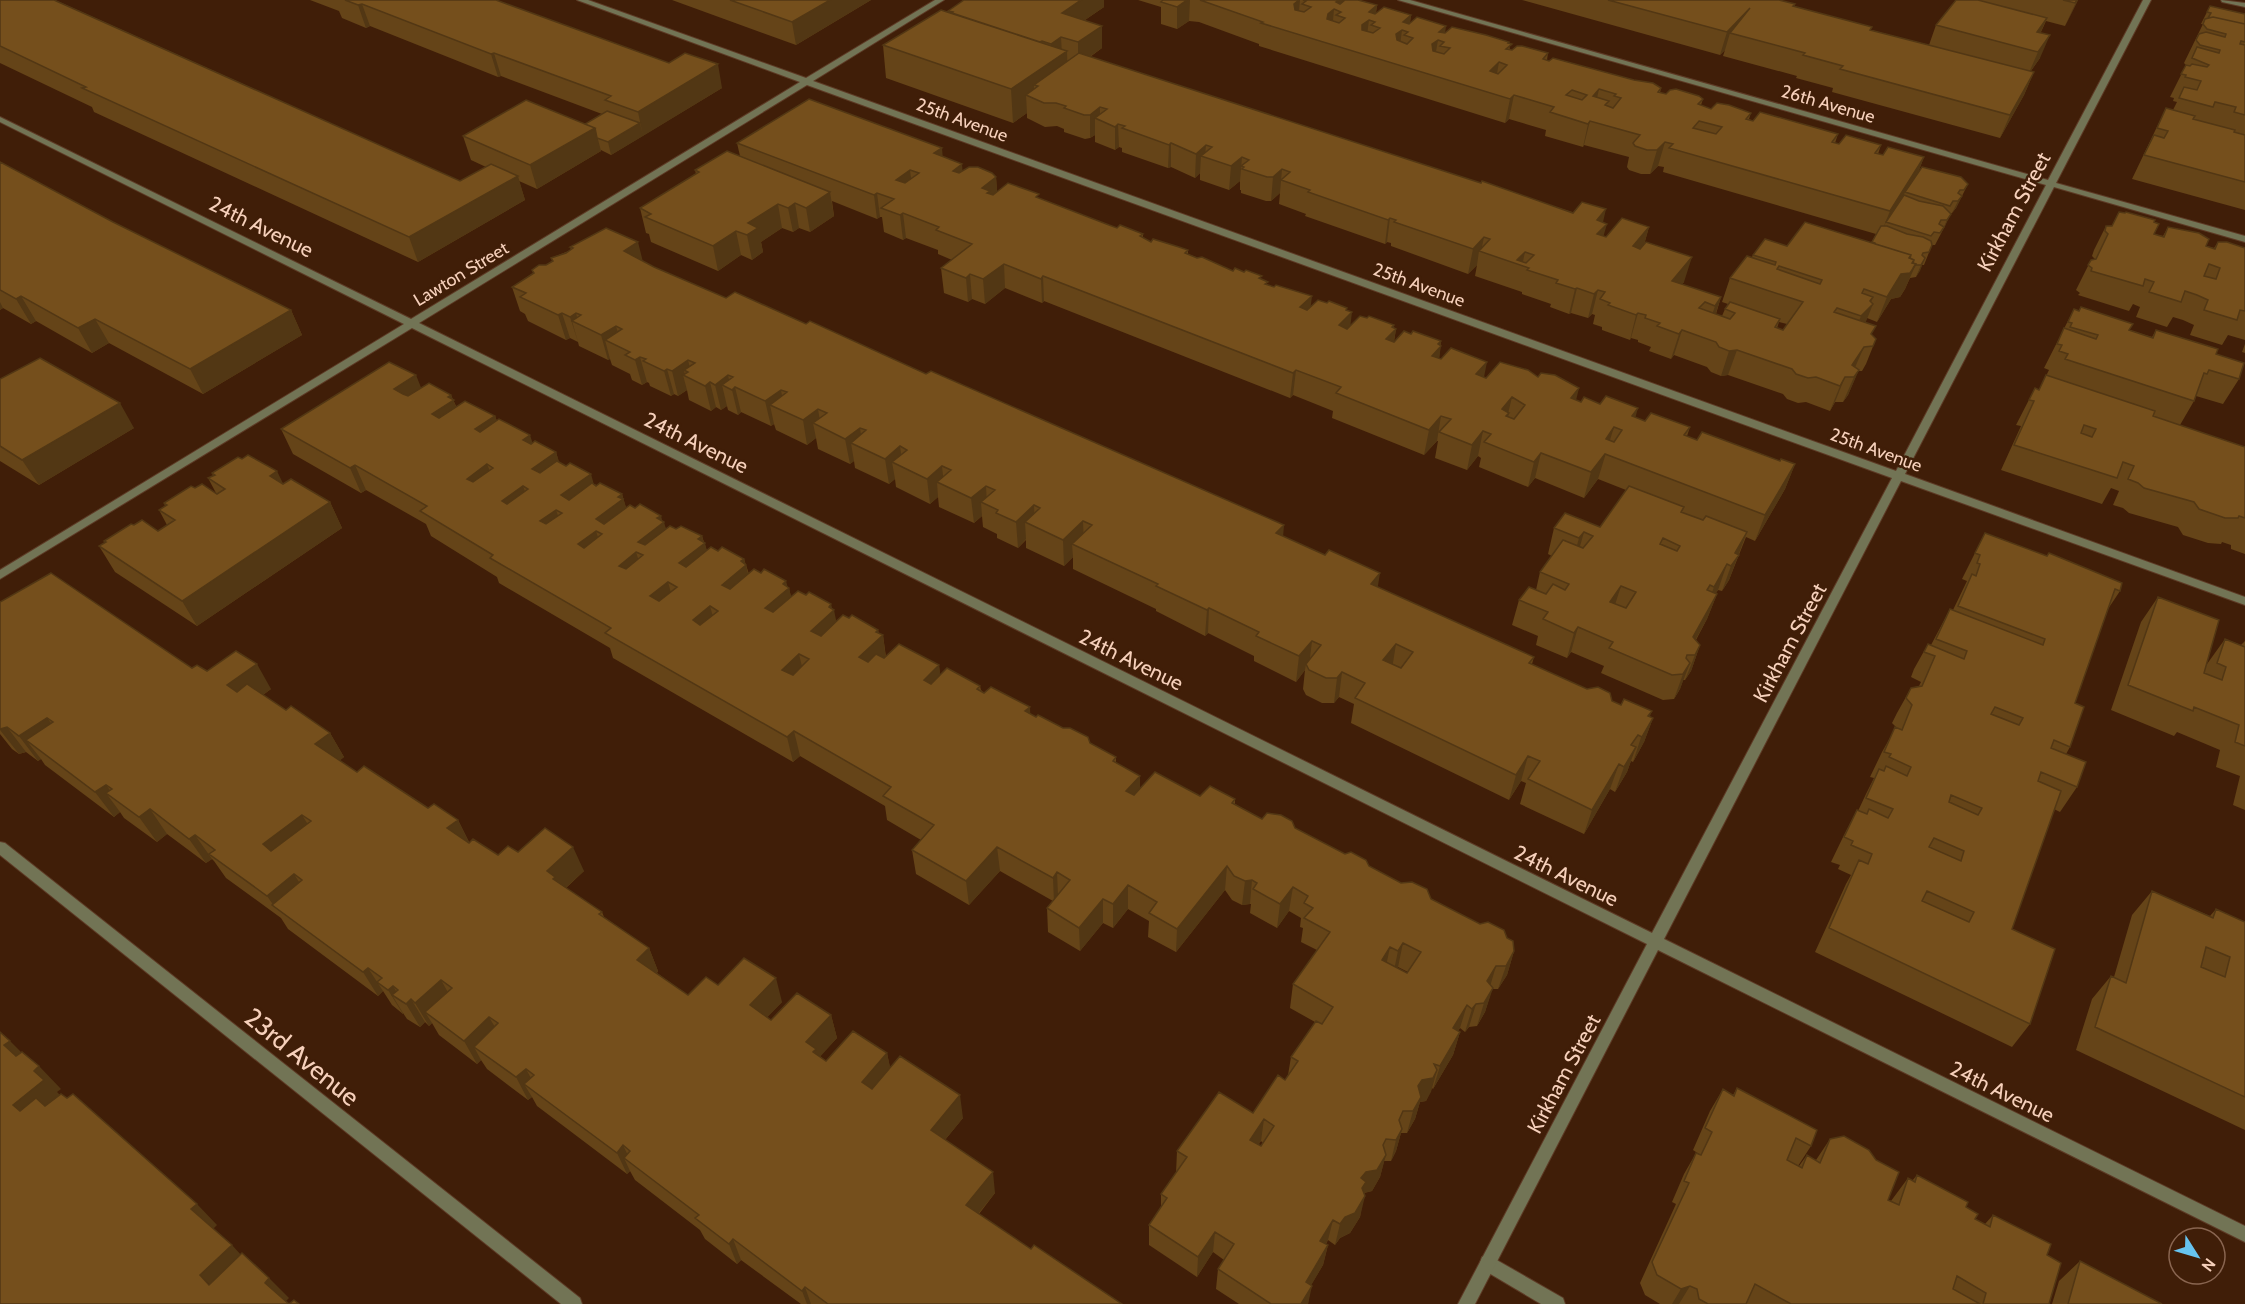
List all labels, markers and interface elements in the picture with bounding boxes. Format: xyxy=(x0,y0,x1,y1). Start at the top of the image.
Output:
street label: 26th Avenue xyxy=(1779,80,1877,128)
street label: 25th Avenue xyxy=(913,93,1011,147)
street label: Kirkham Street xyxy=(1972,148,2055,276)
street label: 24th Avenue xyxy=(205,191,318,263)
street label: Lawton Street xyxy=(410,237,512,311)
street label: 25th Avenue xyxy=(1370,258,1468,312)
street label: 24th Avenue xyxy=(640,407,753,479)
street label: 25th Avenue xyxy=(1827,423,1925,477)
street label: Kirkham Street xyxy=(1748,579,1831,707)
street label: 24th Avenue xyxy=(1075,624,1188,696)
street label: 24th Avenue xyxy=(1510,840,1623,912)
street label: 23rd Avenue xyxy=(238,1001,366,1113)
street label: Kirkham Street xyxy=(1522,1010,1605,1138)
street label: 24th Avenue xyxy=(1946,1056,2059,1128)
north arrow xyxy=(2167,1226,2227,1286)
text: N xyxy=(2198,1254,2220,1275)

